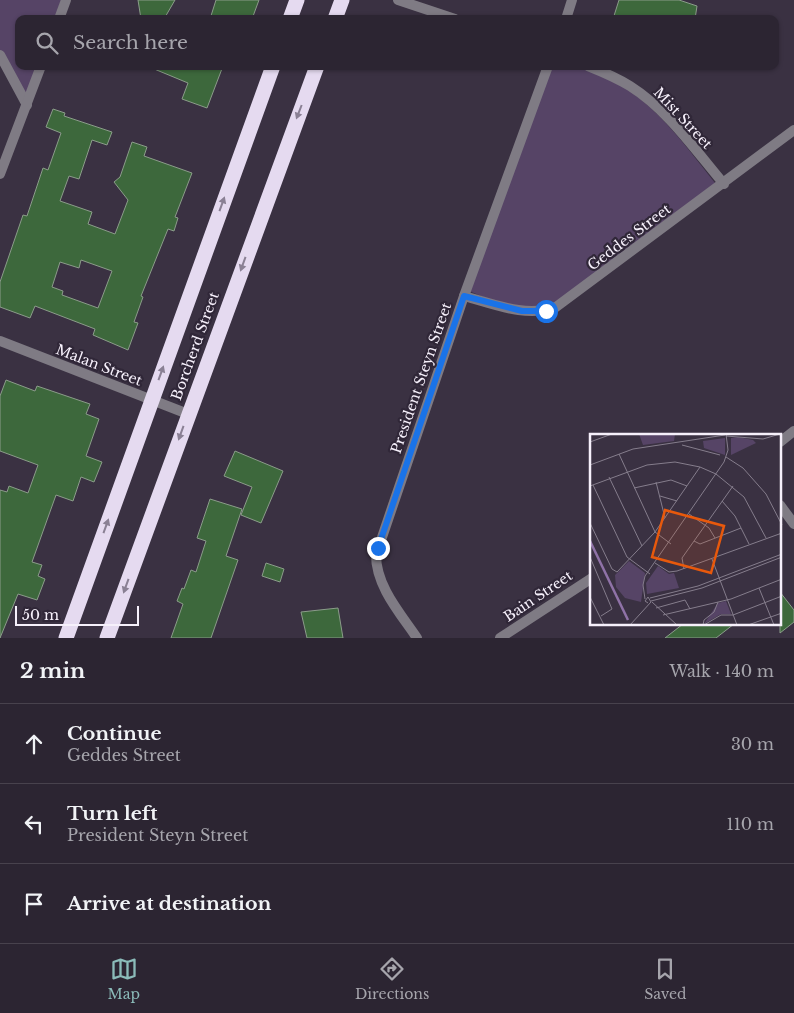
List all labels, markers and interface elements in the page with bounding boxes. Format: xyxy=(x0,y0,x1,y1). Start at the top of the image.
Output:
search box xyxy=(15,15,779,70)
icon: search xyxy=(33,29,61,57)
text: Search here xyxy=(73,31,188,54)
street label: Mist Street xyxy=(650,83,717,153)
one-way arrow xyxy=(295,105,303,119)
one-way arrow xyxy=(218,196,226,211)
street label: Geddes Street xyxy=(584,199,675,274)
one-way arrow xyxy=(239,257,247,272)
street label: Borcherd Street xyxy=(167,289,223,403)
street label: President Steyn Street xyxy=(387,299,456,456)
route start xyxy=(535,300,558,323)
street label: Malan Street xyxy=(53,340,145,390)
one-way arrow xyxy=(157,365,165,380)
one-way arrow xyxy=(177,426,185,441)
inset map xyxy=(590,434,782,626)
one-way arrow xyxy=(102,518,110,533)
route end xyxy=(367,537,390,560)
street label: Bain Street xyxy=(500,566,576,626)
one-way arrow xyxy=(122,579,130,594)
scale bar xyxy=(15,603,139,626)
text: 50 m xyxy=(22,606,59,624)
text: 2 min xyxy=(20,658,85,684)
text: Walk · 140 m xyxy=(669,661,774,681)
text: Continue xyxy=(67,722,162,745)
icon: ahead xyxy=(20,730,48,758)
text: 30 m xyxy=(731,734,774,754)
text: Geddes Street xyxy=(67,745,181,765)
text: Turn left xyxy=(67,802,158,825)
icon: left xyxy=(20,810,48,838)
text: 110 m xyxy=(727,814,774,834)
text: President Steyn Street xyxy=(67,825,248,845)
icon: arrive xyxy=(20,890,48,918)
text: Arrive at destination xyxy=(67,892,271,915)
tab: Map xyxy=(107,955,140,1003)
tab: Directions xyxy=(355,955,429,1003)
tab: Saved xyxy=(644,955,687,1003)

